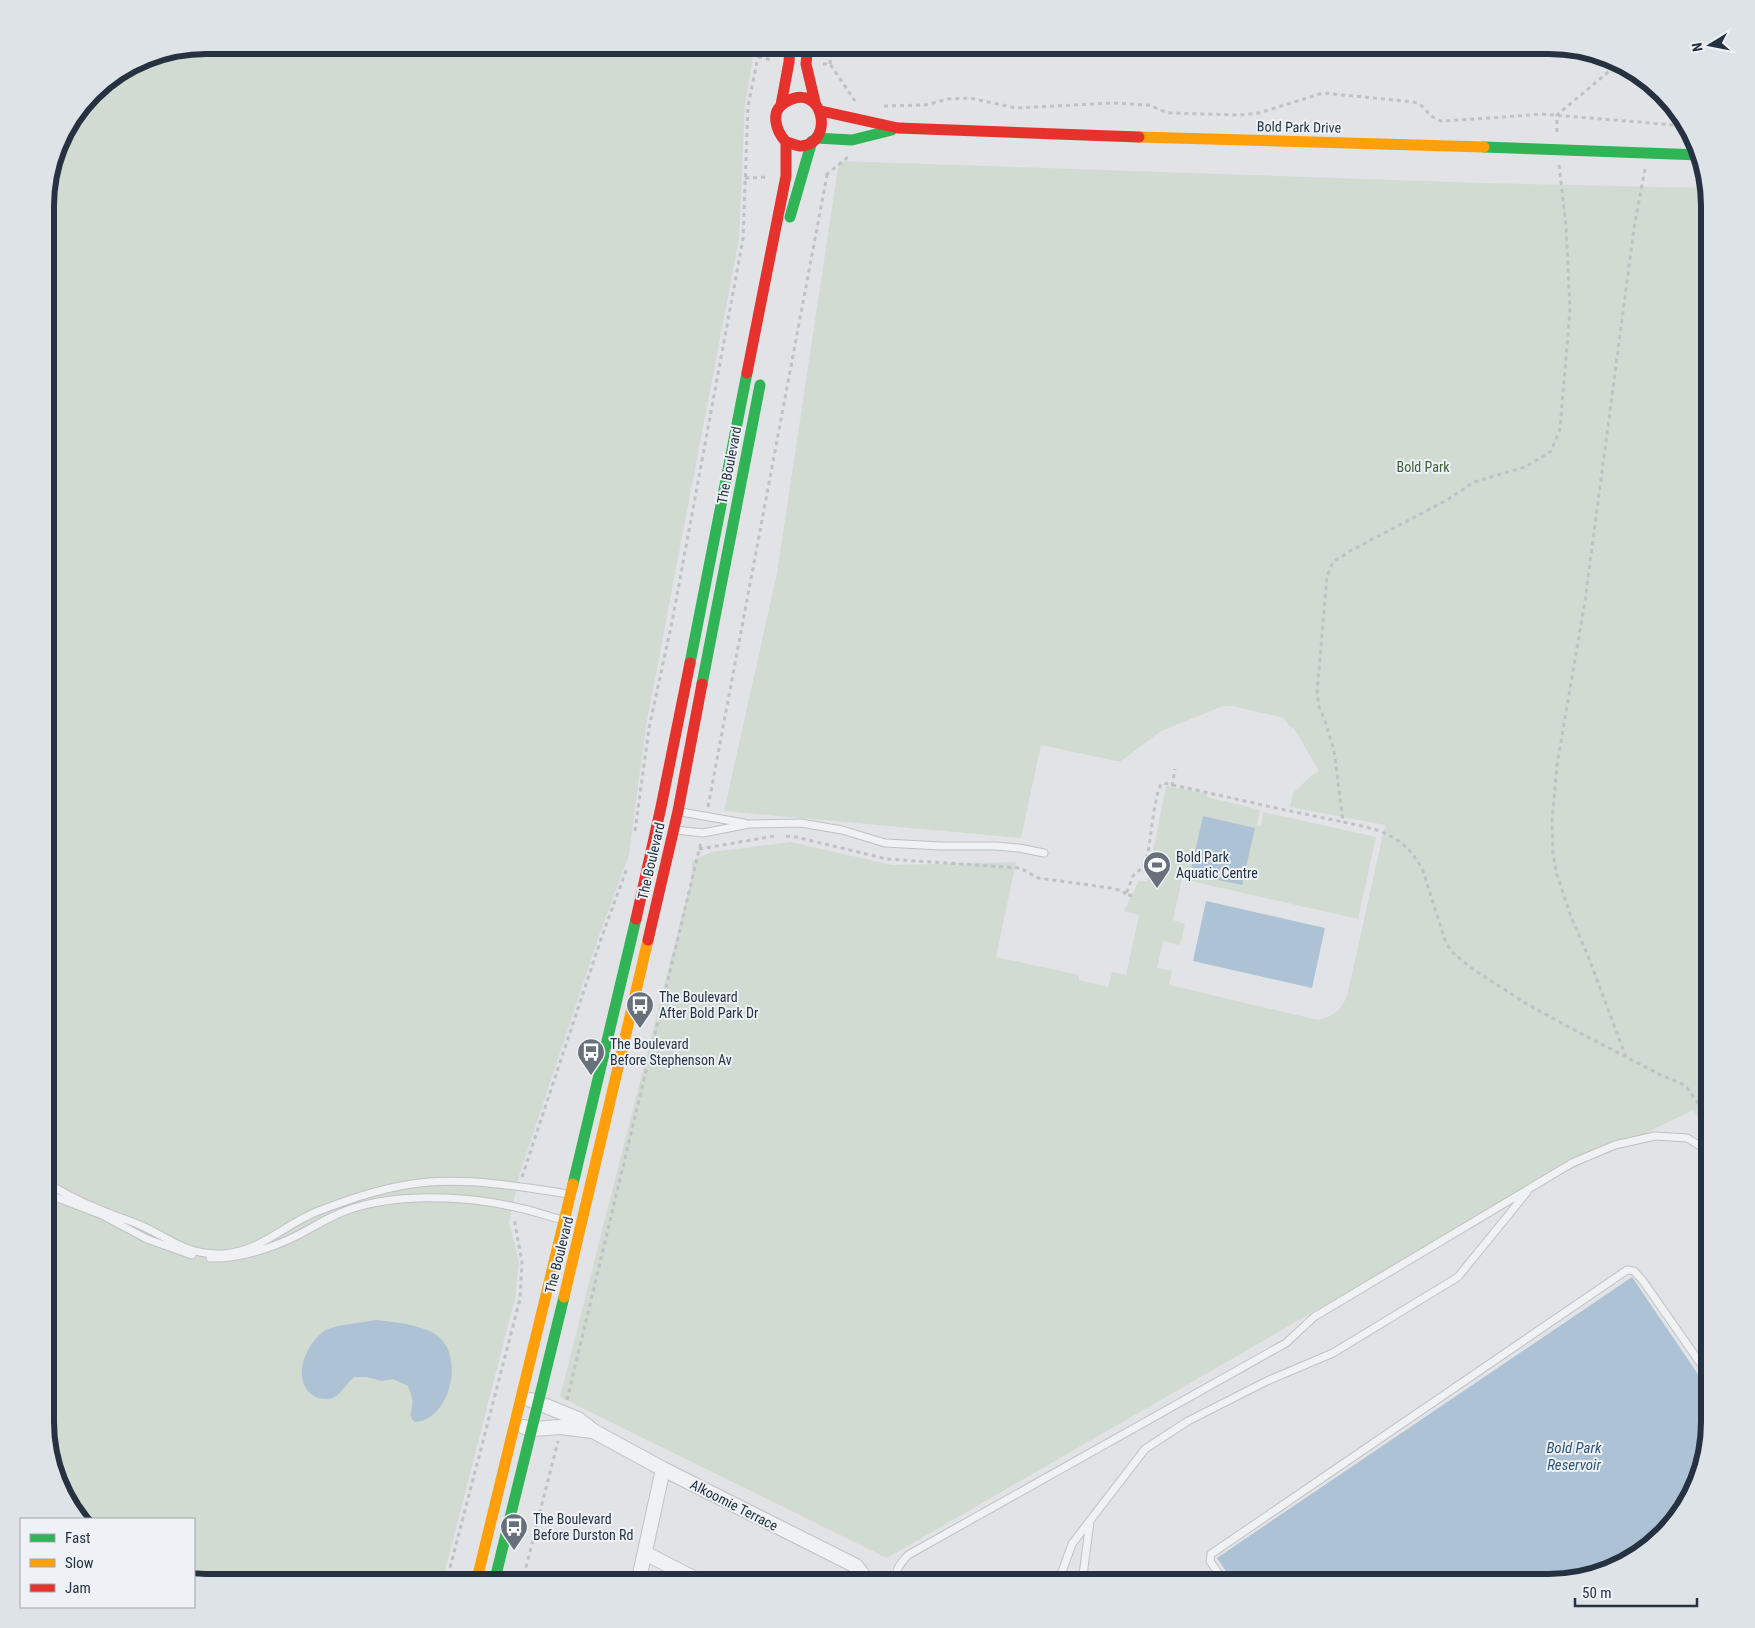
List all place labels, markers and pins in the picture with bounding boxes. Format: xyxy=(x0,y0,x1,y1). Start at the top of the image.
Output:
place label: Bold Park Aquatic Centre xyxy=(1176,849,1258,881)
sports icon: Bold Park Aquatic Centre xyxy=(1142,850,1172,889)
place label: The Boulevard After Bold Park Dr xyxy=(659,989,758,1021)
bus stop icon: The Boulevard After Bold Park Dr xyxy=(625,990,655,1029)
place label: The Boulevard Before Stephenson Av xyxy=(610,1036,732,1068)
bus stop icon: The Boulevard Before Stephenson Av xyxy=(576,1037,606,1076)
place label: The Boulevard Before Durston Rd xyxy=(533,1511,633,1543)
bus stop icon: The Boulevard Before Durston Rd xyxy=(499,1512,529,1551)

